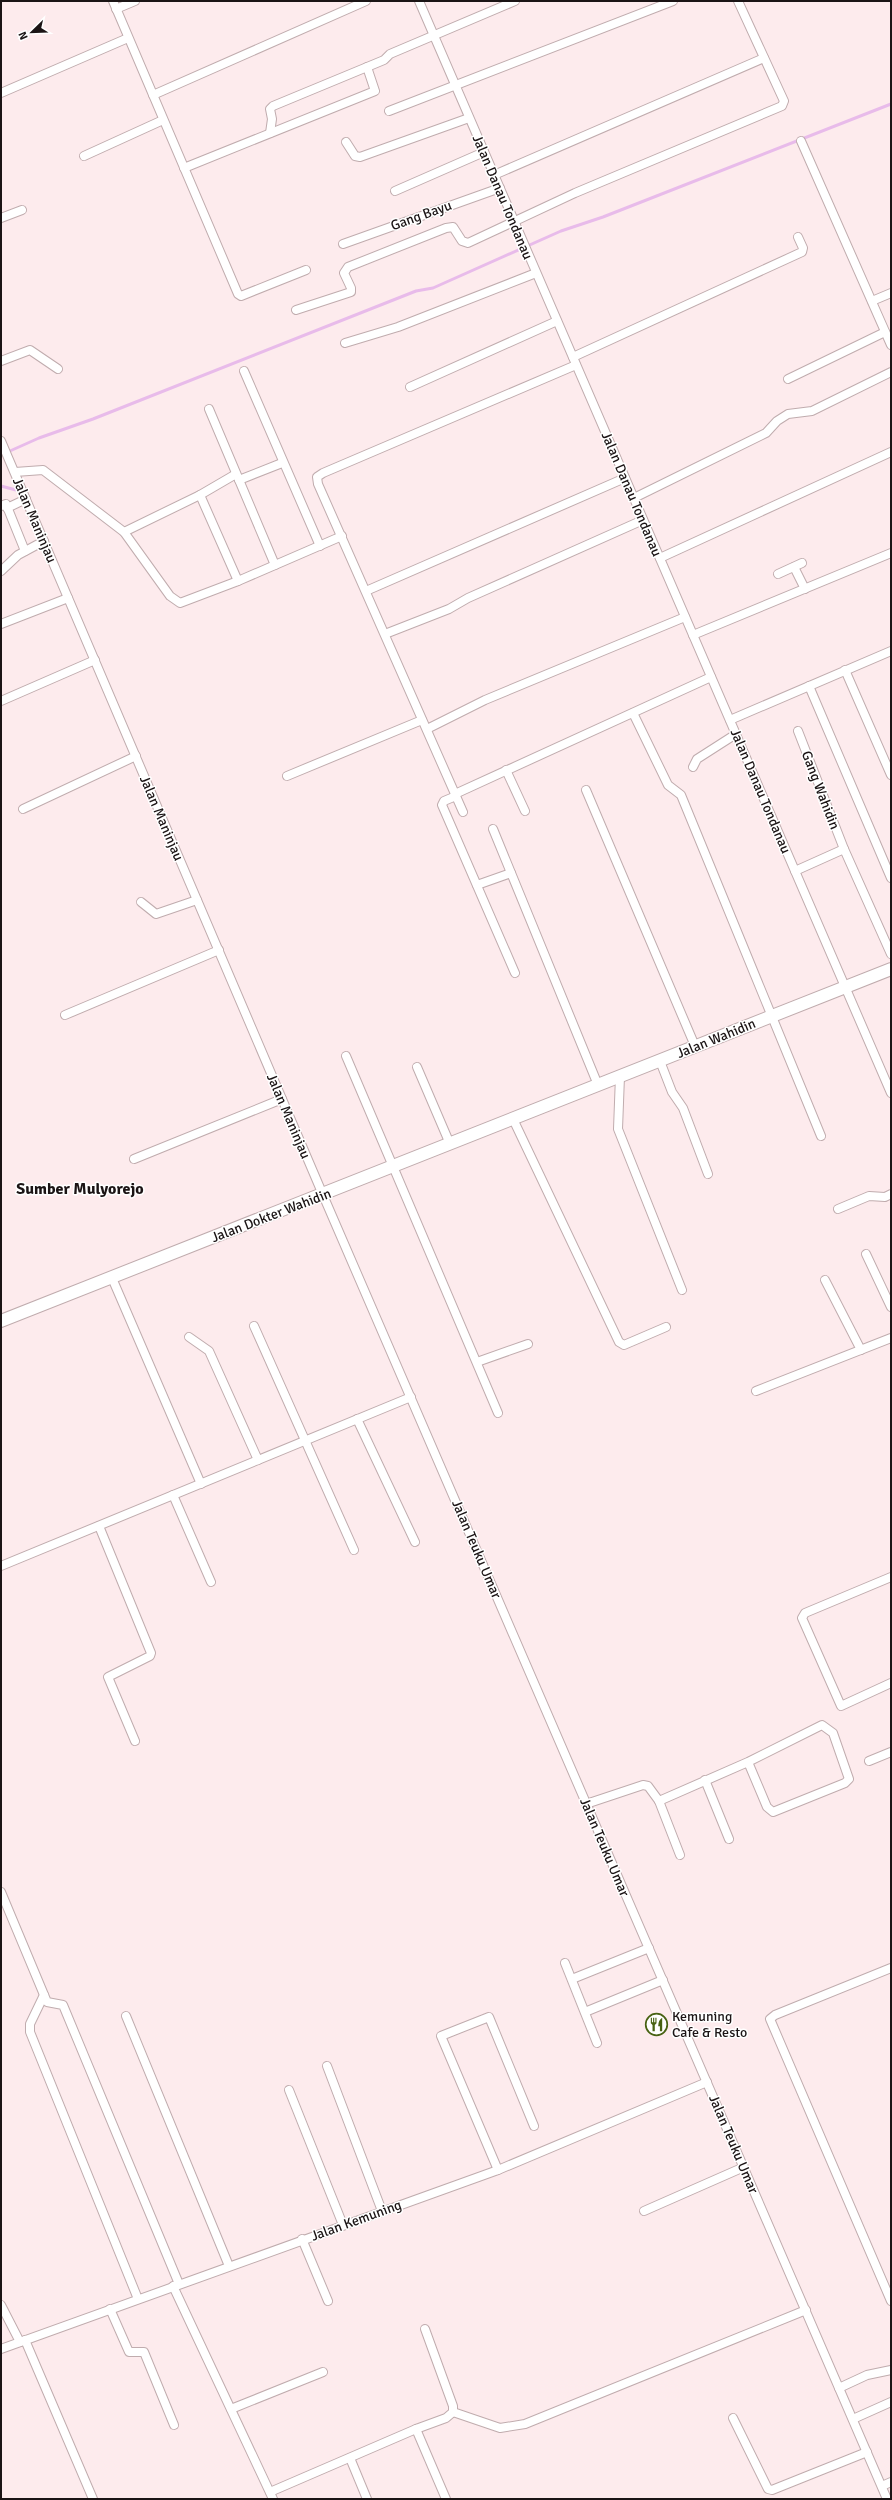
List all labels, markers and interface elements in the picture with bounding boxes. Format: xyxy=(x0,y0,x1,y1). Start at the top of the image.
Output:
north arrow xyxy=(12,12,52,52)
text: N xyxy=(16,30,31,42)
street label: Jalan Danau Tondanau xyxy=(469,132,537,262)
street label: Gang Bayu xyxy=(388,197,454,234)
street label: Jalan Danau Tondanau xyxy=(598,429,666,559)
street label: Jalan Maninjau xyxy=(9,475,60,565)
street label: Jalan Danau Tondanau xyxy=(727,726,795,856)
street label: Gang Wahidin xyxy=(798,748,843,832)
street label: Jalan Maninjau xyxy=(136,773,187,863)
street label: Jalan Wahidin xyxy=(674,1015,758,1062)
street label: Jalan Maninjau xyxy=(263,1071,314,1161)
district label: Sumber Mulyorejo xyxy=(16,1179,144,1199)
street label: Jalan Dokter Wahidin xyxy=(209,1185,334,1246)
street label: Jalan Teuku Umar xyxy=(448,1497,505,1602)
street label: Jalan Teuku Umar xyxy=(576,1795,633,1900)
place label: Kemuning Cafe & Resto xyxy=(672,2008,747,2041)
restaurant icon: Kemuning Cafe & Resto xyxy=(643,2011,669,2037)
street label: Jalan Teuku Umar xyxy=(705,2092,762,2197)
street label: Jalan Kemuning xyxy=(308,2196,404,2245)

